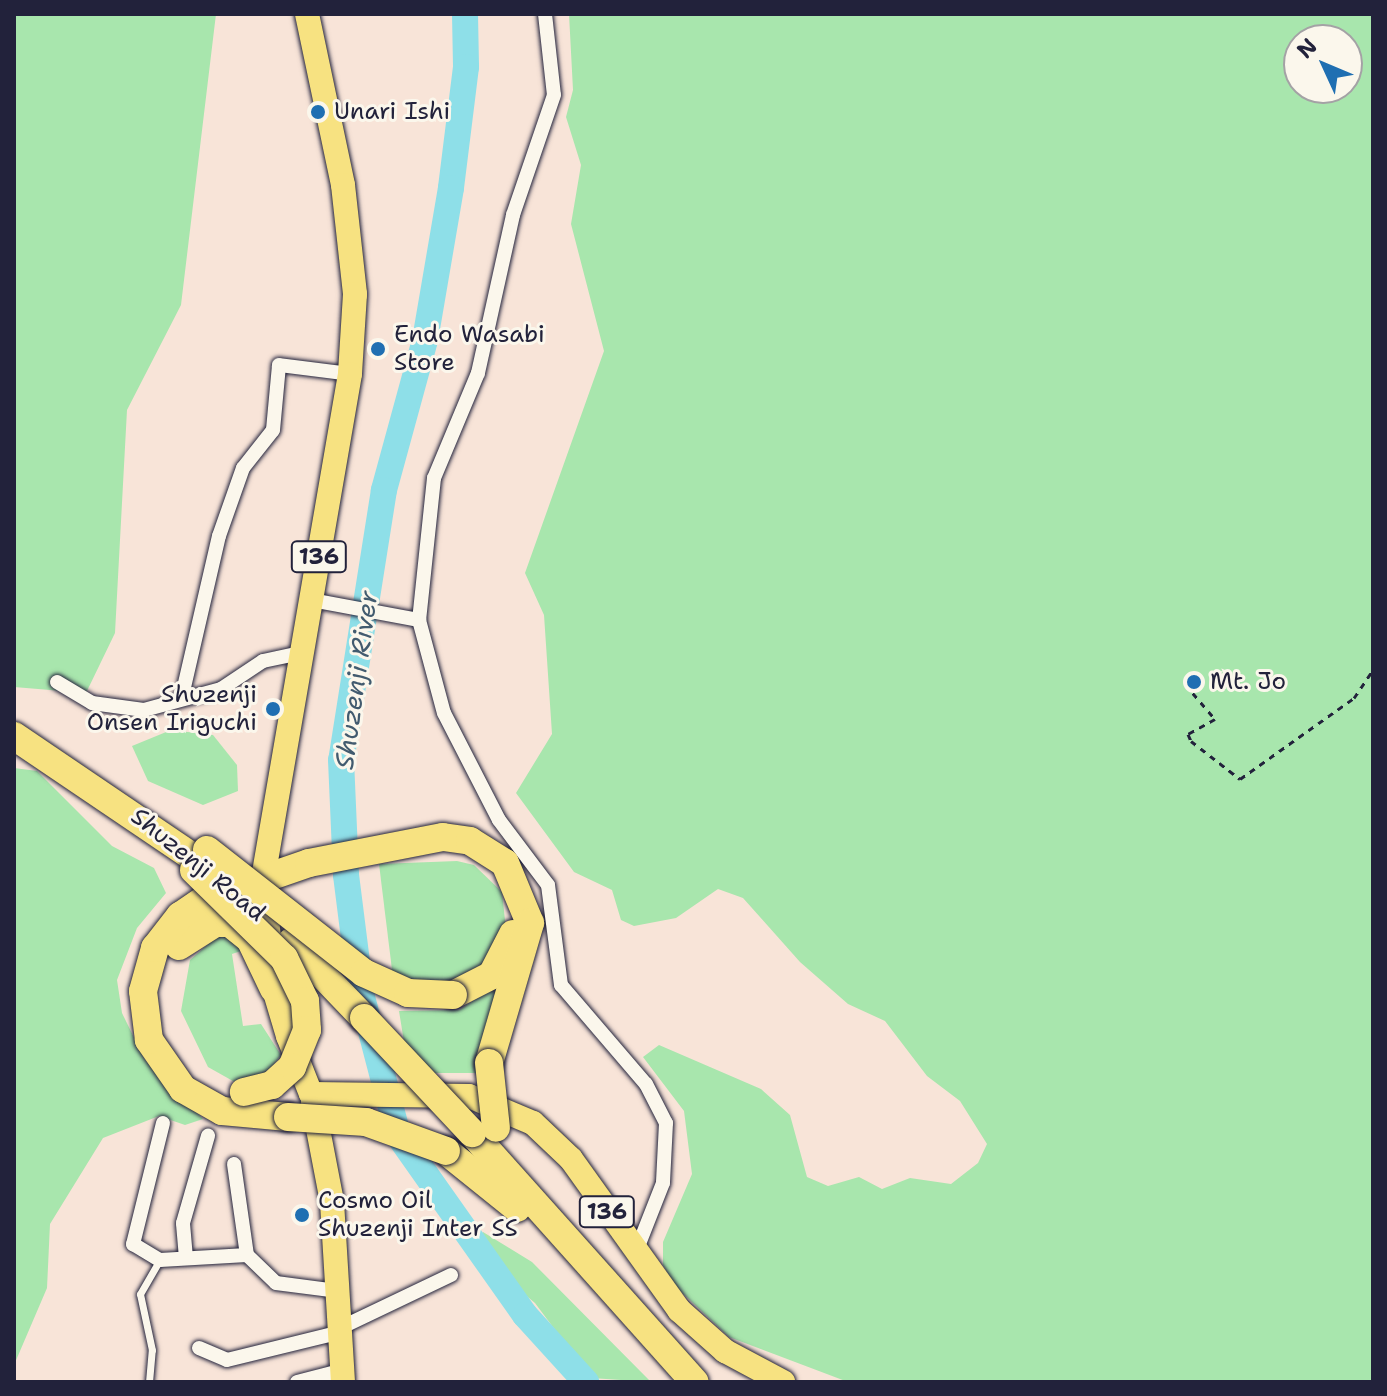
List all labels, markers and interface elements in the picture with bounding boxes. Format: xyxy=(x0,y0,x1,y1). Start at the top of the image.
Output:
north arrow xyxy=(1283,24,1363,104)
text: N xyxy=(1290,32,1323,65)
place label: Unari Ishi xyxy=(334,98,450,126)
marker: Unari Ishi xyxy=(309,103,327,121)
place label: Endo Wasabi Store xyxy=(394,321,545,377)
marker: Endo Wasabi Store xyxy=(369,340,387,358)
road number: 136 xyxy=(289,539,349,575)
water label: Shuzenji River xyxy=(328,589,384,771)
place label: Mt. Jo xyxy=(1210,668,1286,696)
marker: Mt. Jo xyxy=(1185,673,1203,691)
place label: Shuzenji Onsen Iriguchi xyxy=(87,681,257,737)
marker: Shuzenji Onsen Iriguchi xyxy=(264,700,282,718)
street label: Shuzenji Road xyxy=(125,802,271,928)
place label: Cosmo Oil Shuzenji Inter SS xyxy=(318,1187,518,1243)
road number: 136 xyxy=(577,1194,637,1230)
marker: Cosmo Oil Shuzenji Inter SS xyxy=(293,1206,311,1224)

